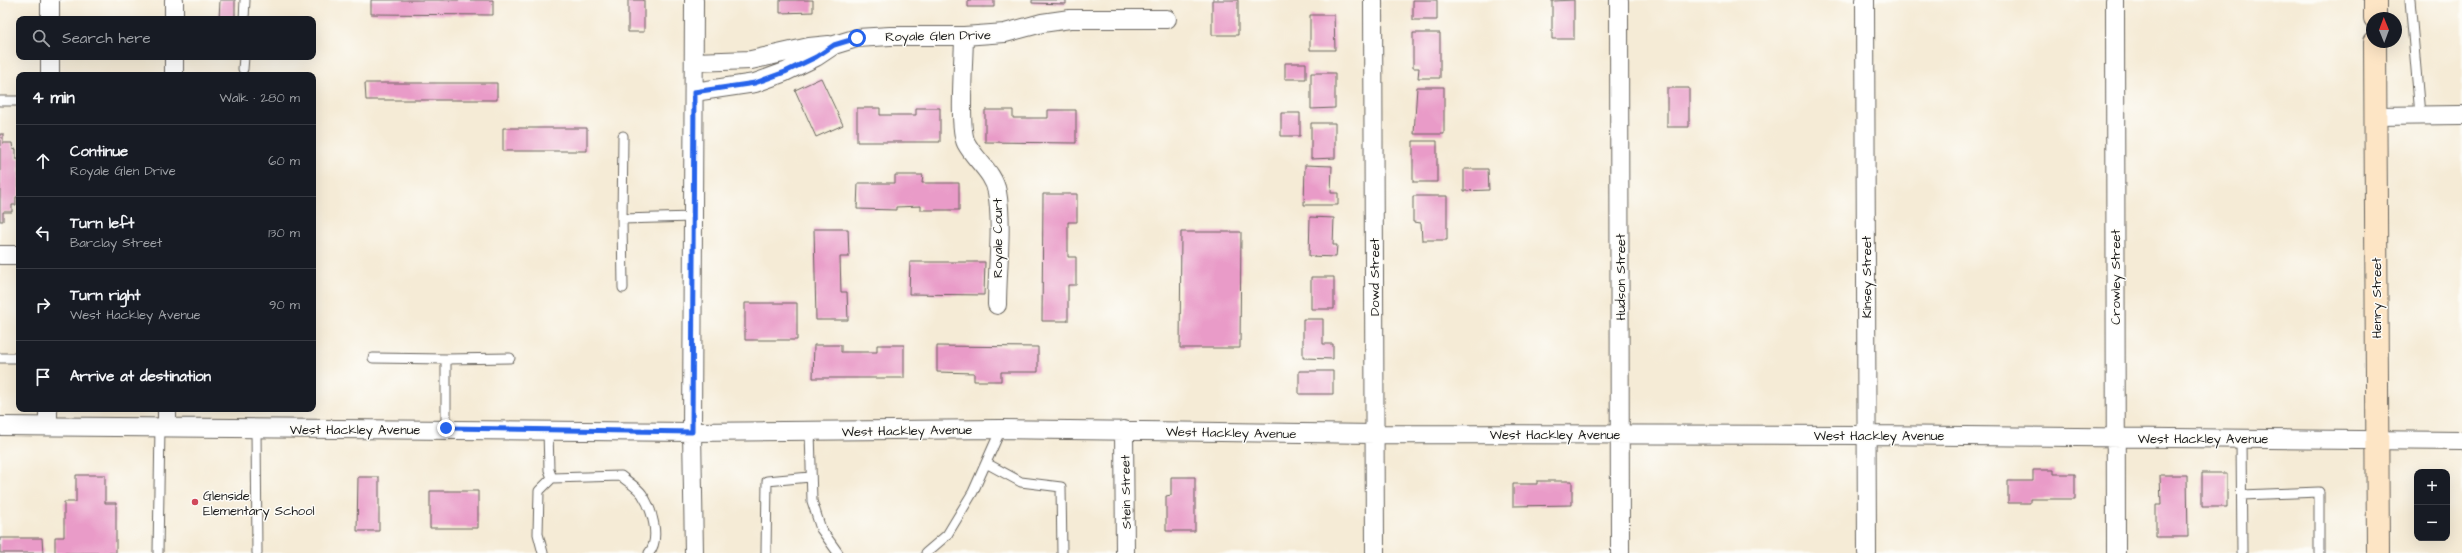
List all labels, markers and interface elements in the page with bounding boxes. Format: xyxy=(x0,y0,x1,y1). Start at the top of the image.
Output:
north arrow xyxy=(2366,12,2402,48)
search box xyxy=(16,16,316,60)
street label: Royale Glen Drive xyxy=(885,26,991,47)
icon: search xyxy=(30,27,52,49)
text: Search here xyxy=(62,28,151,49)
route start xyxy=(848,29,866,47)
text: 4 min xyxy=(32,86,75,110)
text: Walk · 280 m xyxy=(219,89,300,107)
text: Continue xyxy=(70,141,128,162)
icon: ahead xyxy=(32,150,54,172)
text: 60 m xyxy=(268,152,300,170)
text: Royale Glen Drive xyxy=(70,162,176,180)
street label: Royale Court xyxy=(989,197,1008,278)
text: Turn left xyxy=(70,213,134,234)
icon: left xyxy=(32,222,54,244)
text: 130 m xyxy=(268,224,300,242)
street label: Crowley Street xyxy=(2107,228,2126,325)
street label: Hudson Street xyxy=(1612,233,1630,320)
text: Barclay Street xyxy=(70,234,162,252)
street label: Kinsey Street xyxy=(1858,235,1877,318)
street label: Dowd Street xyxy=(1366,237,1384,316)
street label: Henry Street xyxy=(2368,257,2387,339)
text: Turn right xyxy=(70,285,141,306)
icon: right xyxy=(32,294,54,316)
text: 90 m xyxy=(269,296,300,314)
text: West Hackley Avenue xyxy=(70,306,201,324)
icon: arrive xyxy=(32,366,54,388)
text: Arrive at destination xyxy=(70,366,211,387)
route end xyxy=(437,419,455,437)
street label: West Hackley Avenue xyxy=(290,421,420,440)
street label: West Hackley Avenue xyxy=(842,421,972,442)
street label: West Hackley Avenue xyxy=(1166,423,1296,444)
street label: West Hackley Avenue xyxy=(1490,426,1620,445)
street label: West Hackley Avenue xyxy=(1814,427,1944,446)
street label: West Hackley Avenue xyxy=(2138,430,2268,449)
street label: Stein Street xyxy=(1116,454,1136,529)
map controls xyxy=(2414,469,2450,541)
button: + xyxy=(2414,469,2450,505)
place label: Glenside Elementary School xyxy=(203,487,315,521)
marker: Glenside Elementary School xyxy=(190,497,200,507)
button: − xyxy=(2414,505,2450,541)

